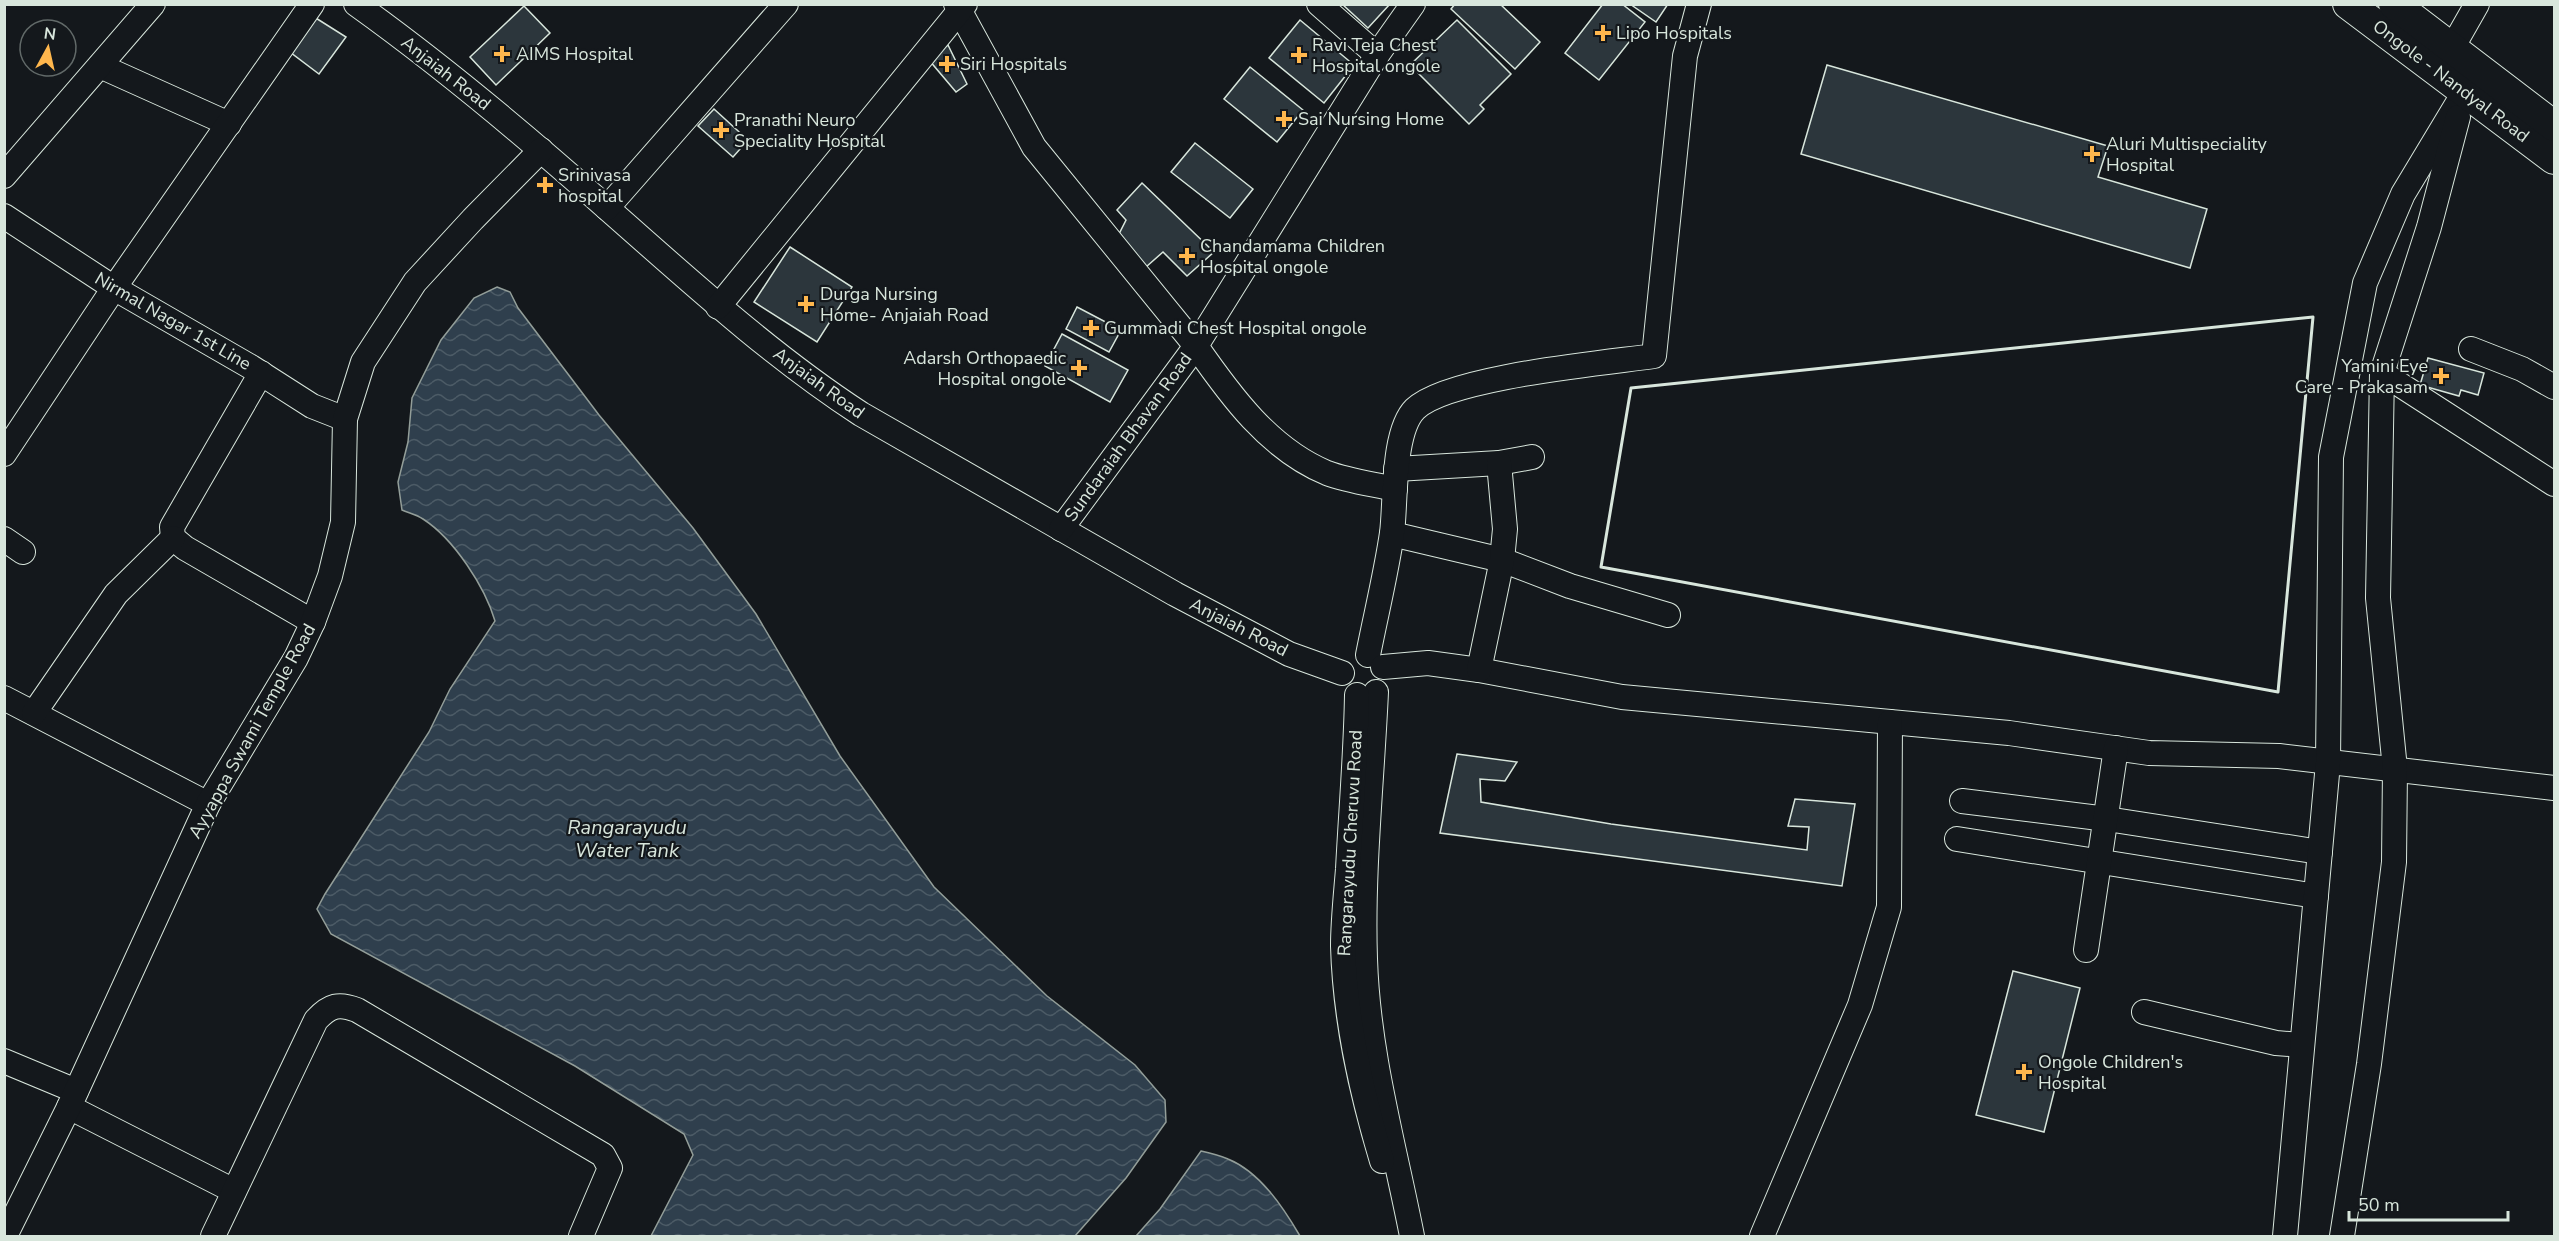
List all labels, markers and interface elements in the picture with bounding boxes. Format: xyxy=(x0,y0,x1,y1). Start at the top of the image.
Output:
street label: Ongole - Nandyal Road xyxy=(2368,14,2534,148)
north arrow xyxy=(18,18,78,78)
place label: Lipo Hospitals xyxy=(1616,21,1732,45)
text: N xyxy=(42,22,57,46)
marker: Lipo Hospitals xyxy=(1594,24,1612,42)
street label: Anjaiah Road xyxy=(396,30,496,116)
place label: Ravi Teja Chest Hospital ongole xyxy=(1312,33,1440,78)
place label: AIMS Hospital xyxy=(516,42,634,66)
marker: AIMS Hospital xyxy=(493,45,511,63)
marker: Ravi Teja Chest Hospital ongole xyxy=(1290,46,1308,64)
place label: Siri Hospitals xyxy=(960,52,1067,76)
marker: Siri Hospitals xyxy=(938,55,956,73)
place label: Sai Nursing Home xyxy=(1298,107,1444,131)
place label: Pranathi Neuro Speciality Hospital xyxy=(734,108,886,153)
marker: Sai Nursing Home xyxy=(1275,110,1293,128)
marker: Pranathi Neuro Speciality Hospital xyxy=(712,121,730,139)
place label: Aluri Multispeciality Hospital xyxy=(2106,132,2268,177)
marker: Aluri Multispeciality Hospital xyxy=(2083,145,2101,163)
place label: Srinivasa hospital xyxy=(558,163,631,208)
marker: Srinivasa hospital xyxy=(536,176,554,194)
place label: Chandamama Children Hospital ongole xyxy=(1200,234,1385,279)
marker: Chandamama Children Hospital ongole xyxy=(1178,247,1196,265)
street label: Nirmal Nagar 1st Line xyxy=(90,266,256,376)
place label: Durga Nursing Home- Anjaiah Road xyxy=(820,282,989,327)
marker: Durga Nursing Home- Anjaiah Road xyxy=(797,295,815,313)
place label: Gummadi Chest Hospital ongole xyxy=(1104,316,1367,340)
marker: Gummadi Chest Hospital ongole xyxy=(1082,319,1100,337)
street label: Anjaiah Road xyxy=(768,342,870,424)
place label: Adarsh Orthopaedic Hospital ongole xyxy=(903,346,1066,391)
street label: Sundaraiah Bhavan Road xyxy=(1059,348,1197,526)
place label: Yamini Eye Care - Prakasam xyxy=(2295,354,2428,399)
marker: Adarsh Orthopaedic Hospital ongole xyxy=(1070,359,1088,377)
marker: Yamini Eye Care - Prakasam xyxy=(2432,367,2450,385)
street label: Anjaiah Road xyxy=(1186,592,1292,662)
street label: Ayyappa Swami Temple Road xyxy=(183,619,321,843)
street label: Rangarayudu Cheruvu Road xyxy=(1332,729,1368,957)
water label: Rangarayudu Water Tank xyxy=(567,814,687,864)
place label: Ongole Children's Hospital xyxy=(2038,1050,2183,1095)
marker: Ongole Children's Hospital xyxy=(2015,1063,2033,1081)
scale bar xyxy=(2349,1184,2508,1222)
text: 50 m xyxy=(2358,1193,2400,1217)

